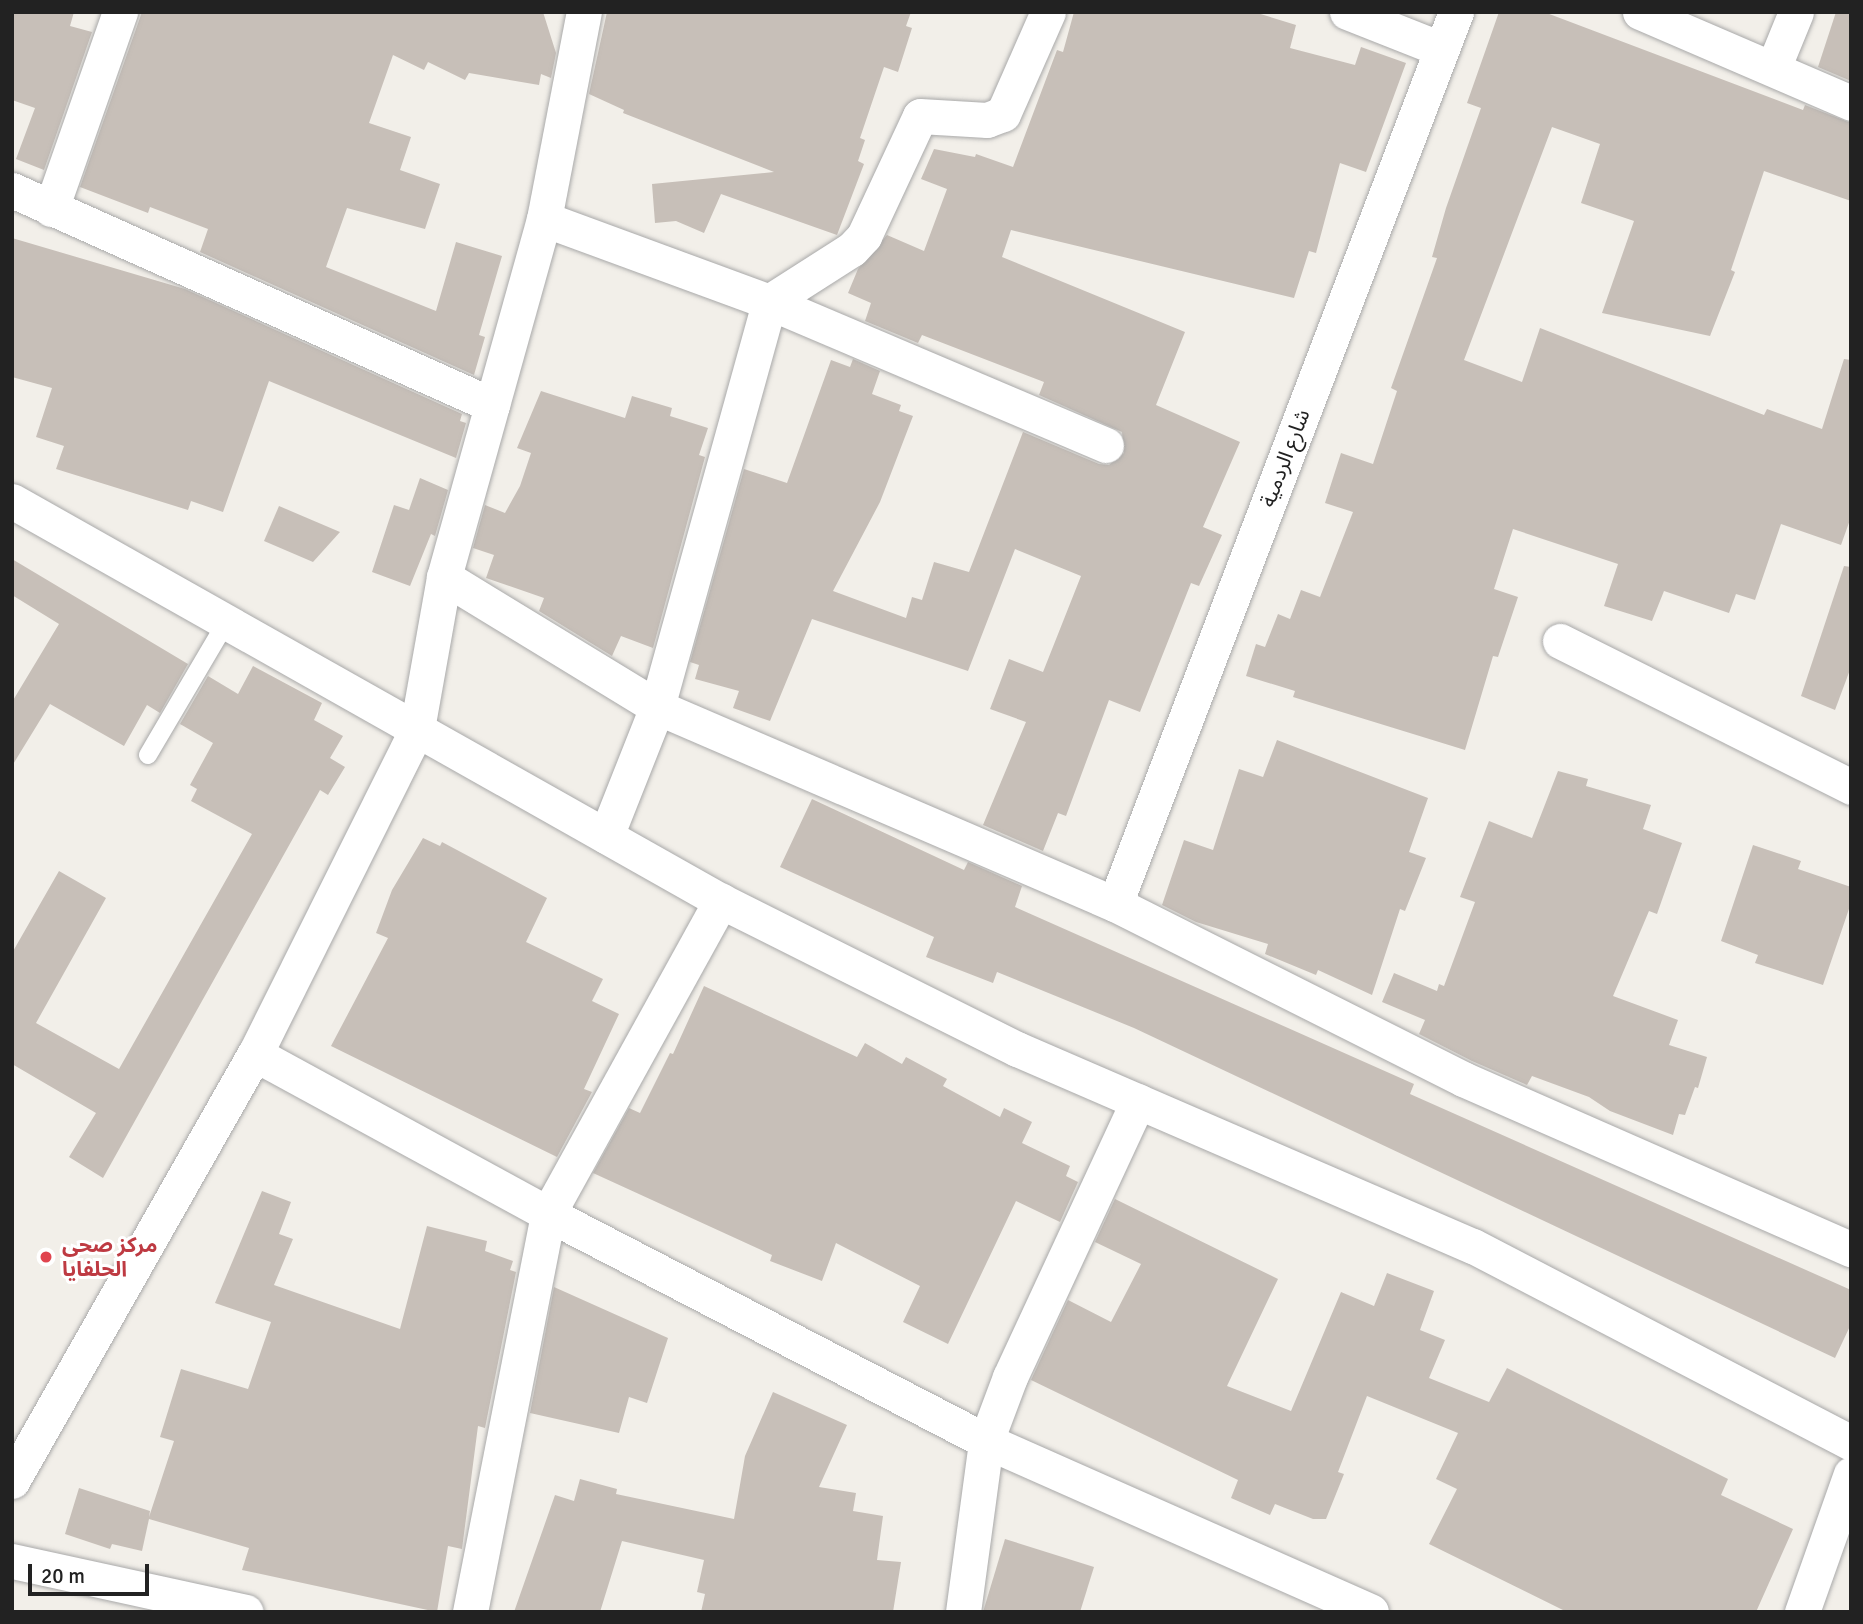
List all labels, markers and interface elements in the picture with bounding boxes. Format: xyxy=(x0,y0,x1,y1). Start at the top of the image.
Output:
street label: شارع الردمية xyxy=(1255,406,1315,510)
place label: مركز صحى الحلفايا xyxy=(62,1232,157,1282)
marker: مركز صحى الحلفايا xyxy=(36,1247,56,1267)
scale bar xyxy=(32,1550,152,1594)
text: 20 m xyxy=(41,1563,85,1589)

